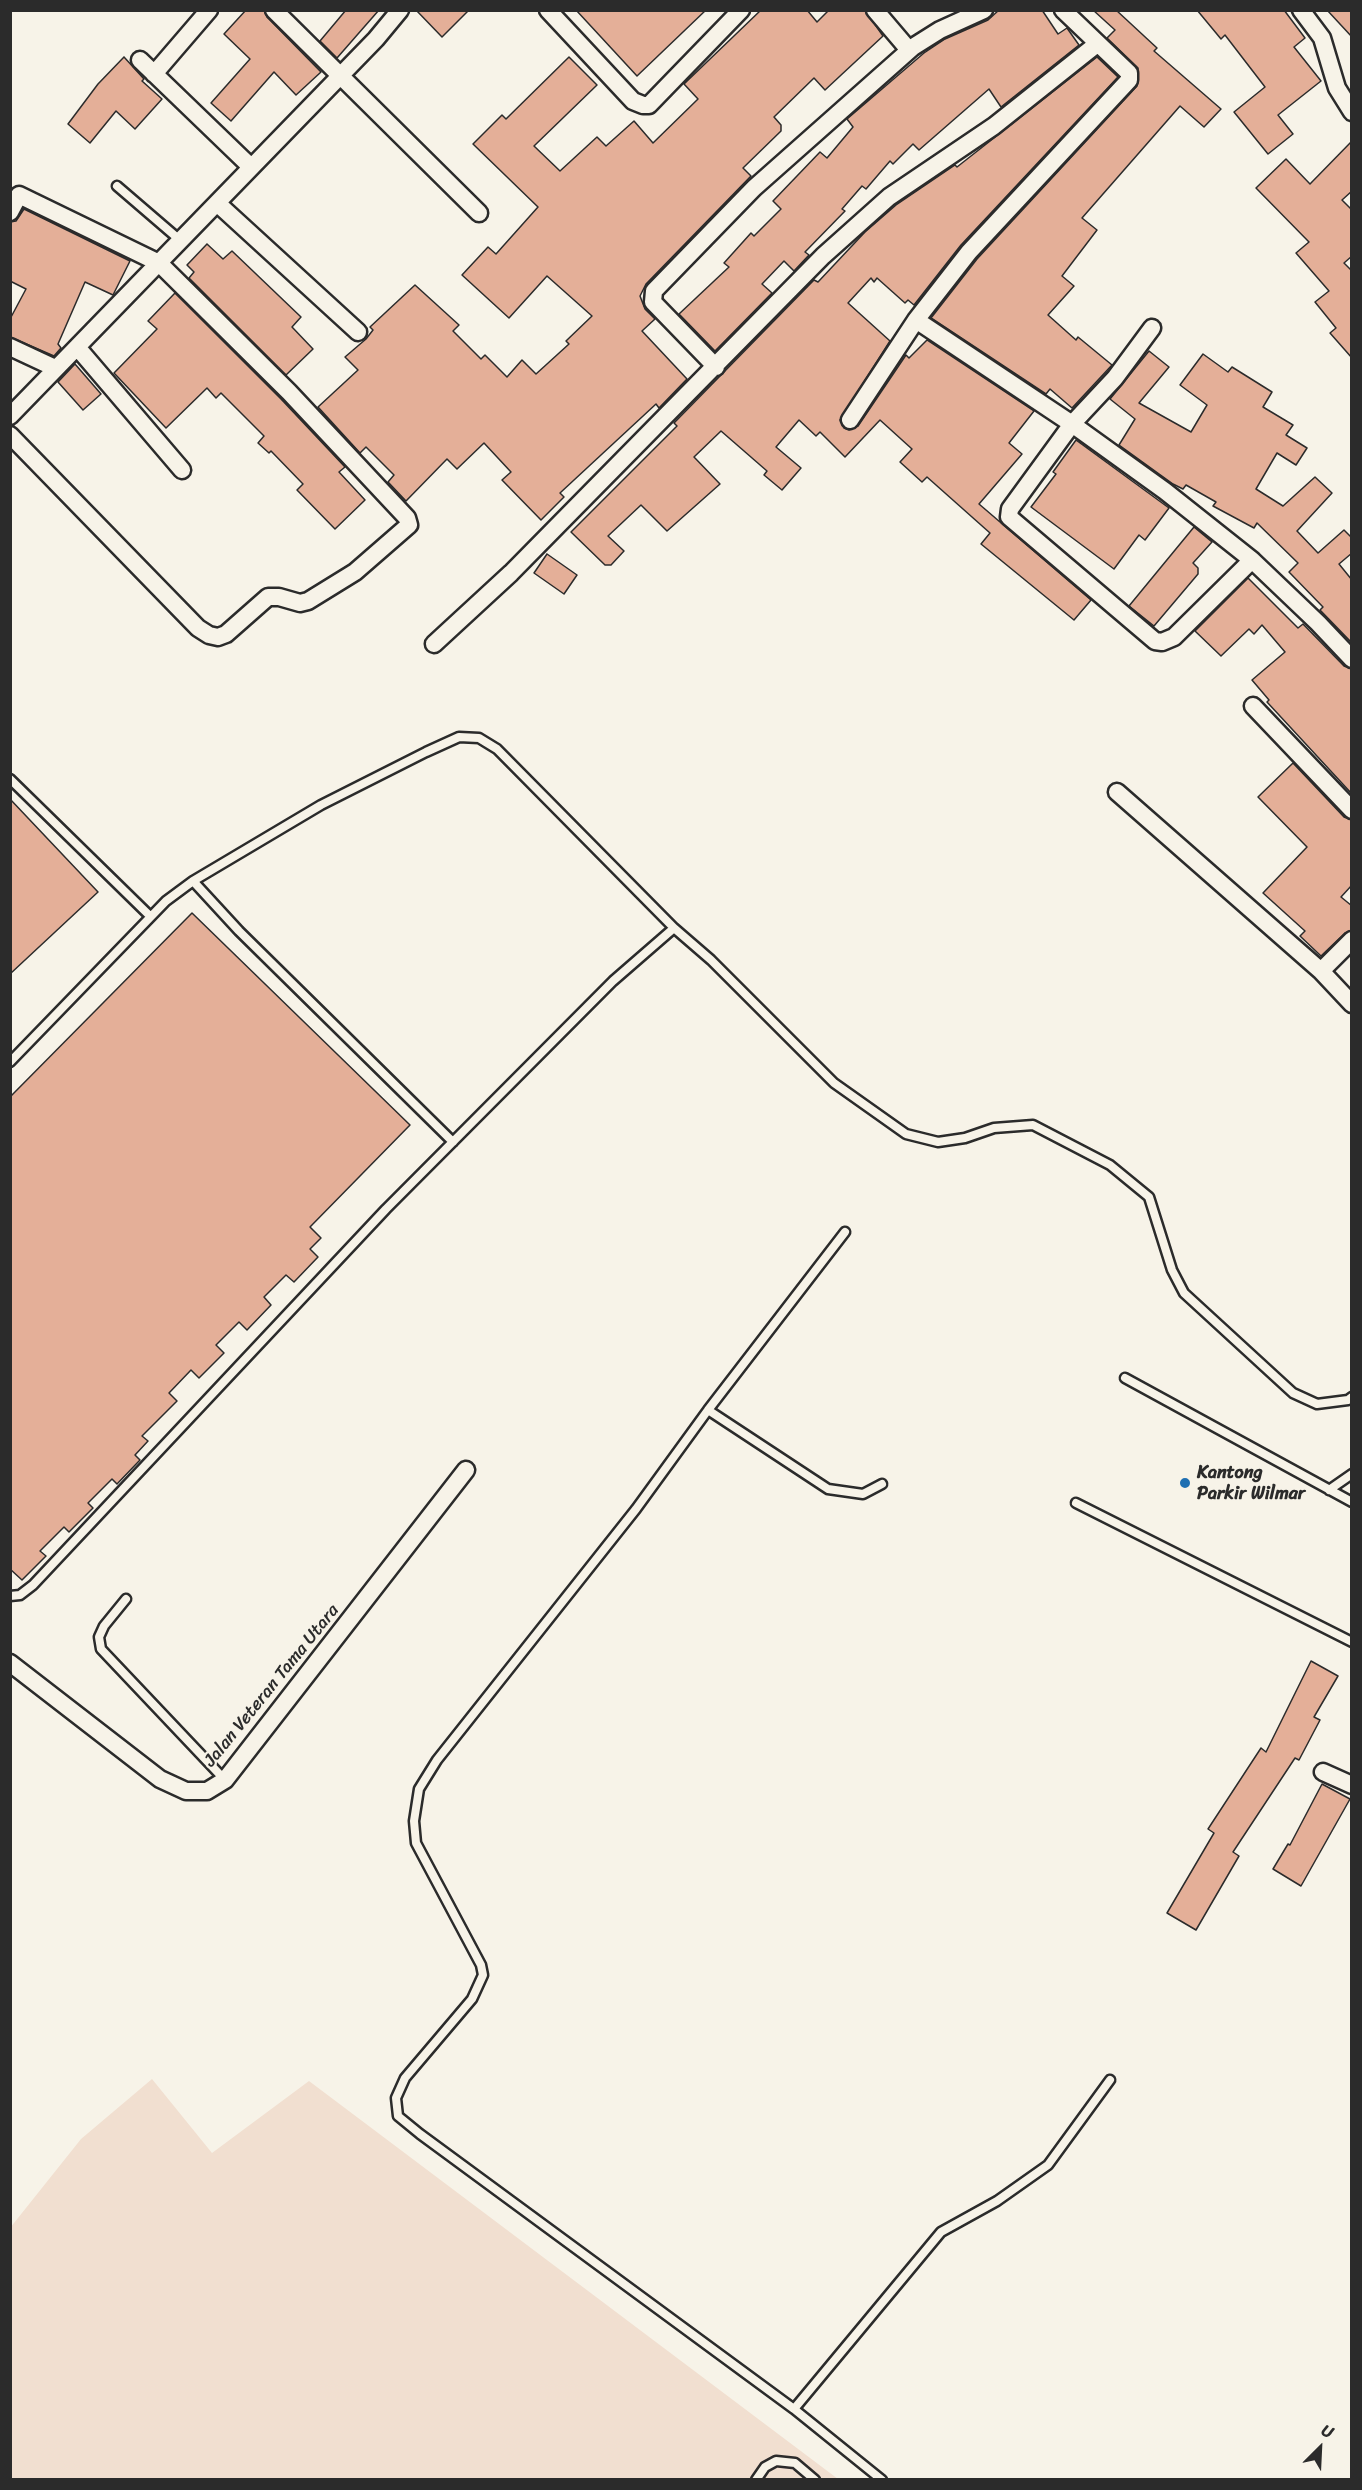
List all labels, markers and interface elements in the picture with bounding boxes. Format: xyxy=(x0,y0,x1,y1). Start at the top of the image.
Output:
place label: Kantong Parkir Wilmar xyxy=(1197,1462,1305,1504)
marker: Kantong Parkir Wilmar xyxy=(1178,1476,1192,1490)
street label: Jalan Veteran Tama Utara xyxy=(200,1600,344,1772)
text: U xyxy=(1317,2416,1338,2447)
north arrow xyxy=(1290,2418,1350,2478)

